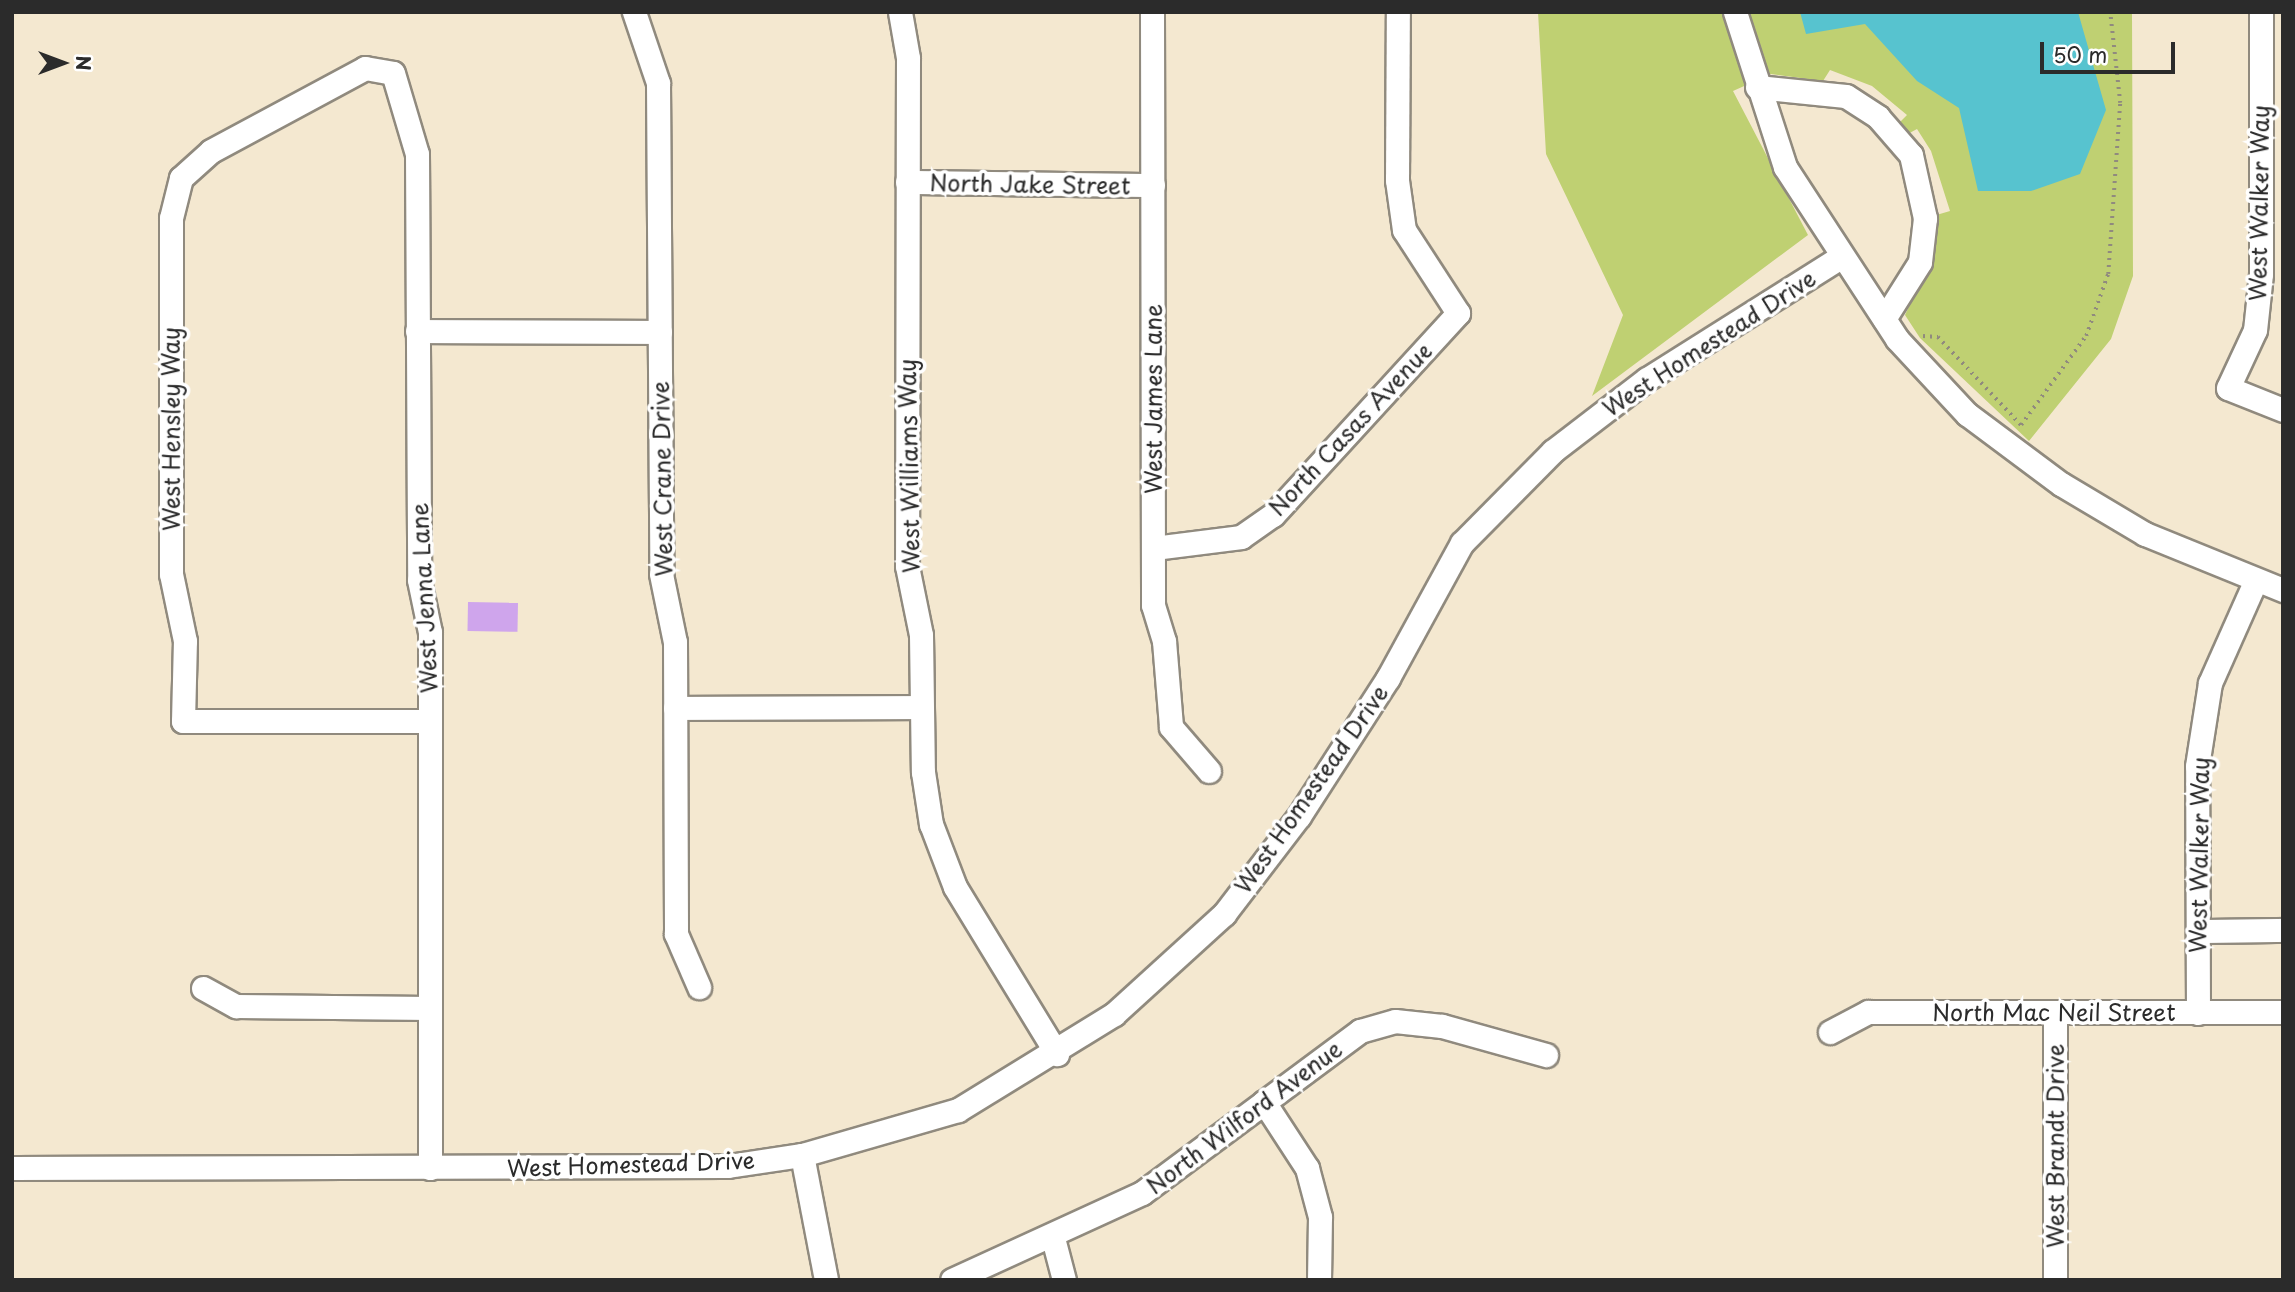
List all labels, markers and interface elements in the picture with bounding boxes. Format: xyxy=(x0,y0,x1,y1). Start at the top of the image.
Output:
north arrow xyxy=(28,28,98,98)
scale bar xyxy=(2043,28,2178,72)
text: 50 m xyxy=(2053,38,2107,70)
text: N xyxy=(70,55,98,71)
street label: West Walker Way xyxy=(2243,103,2275,303)
street label: North Jake Street xyxy=(930,168,1130,200)
street label: West Homestead Drive xyxy=(1597,264,1821,422)
street label: West James Lane xyxy=(1139,303,1167,495)
street label: West Hensley Way xyxy=(157,326,185,532)
street label: North Casas Avenue xyxy=(1263,337,1437,521)
street label: West Williams Way xyxy=(893,359,925,573)
street label: West Crane Drive xyxy=(646,381,678,577)
street label: West Jenna Lane xyxy=(405,503,443,693)
street label: West Homestead Drive xyxy=(1228,679,1394,899)
street label: West Walker Way xyxy=(2183,755,2215,955)
street label: North Mac Neil Street xyxy=(1932,998,2176,1026)
street label: North Wilford Avenue xyxy=(1140,1034,1348,1200)
street label: West Brandt Drive xyxy=(2041,1044,2069,1248)
street label: West Homestead Drive xyxy=(506,1146,756,1182)

